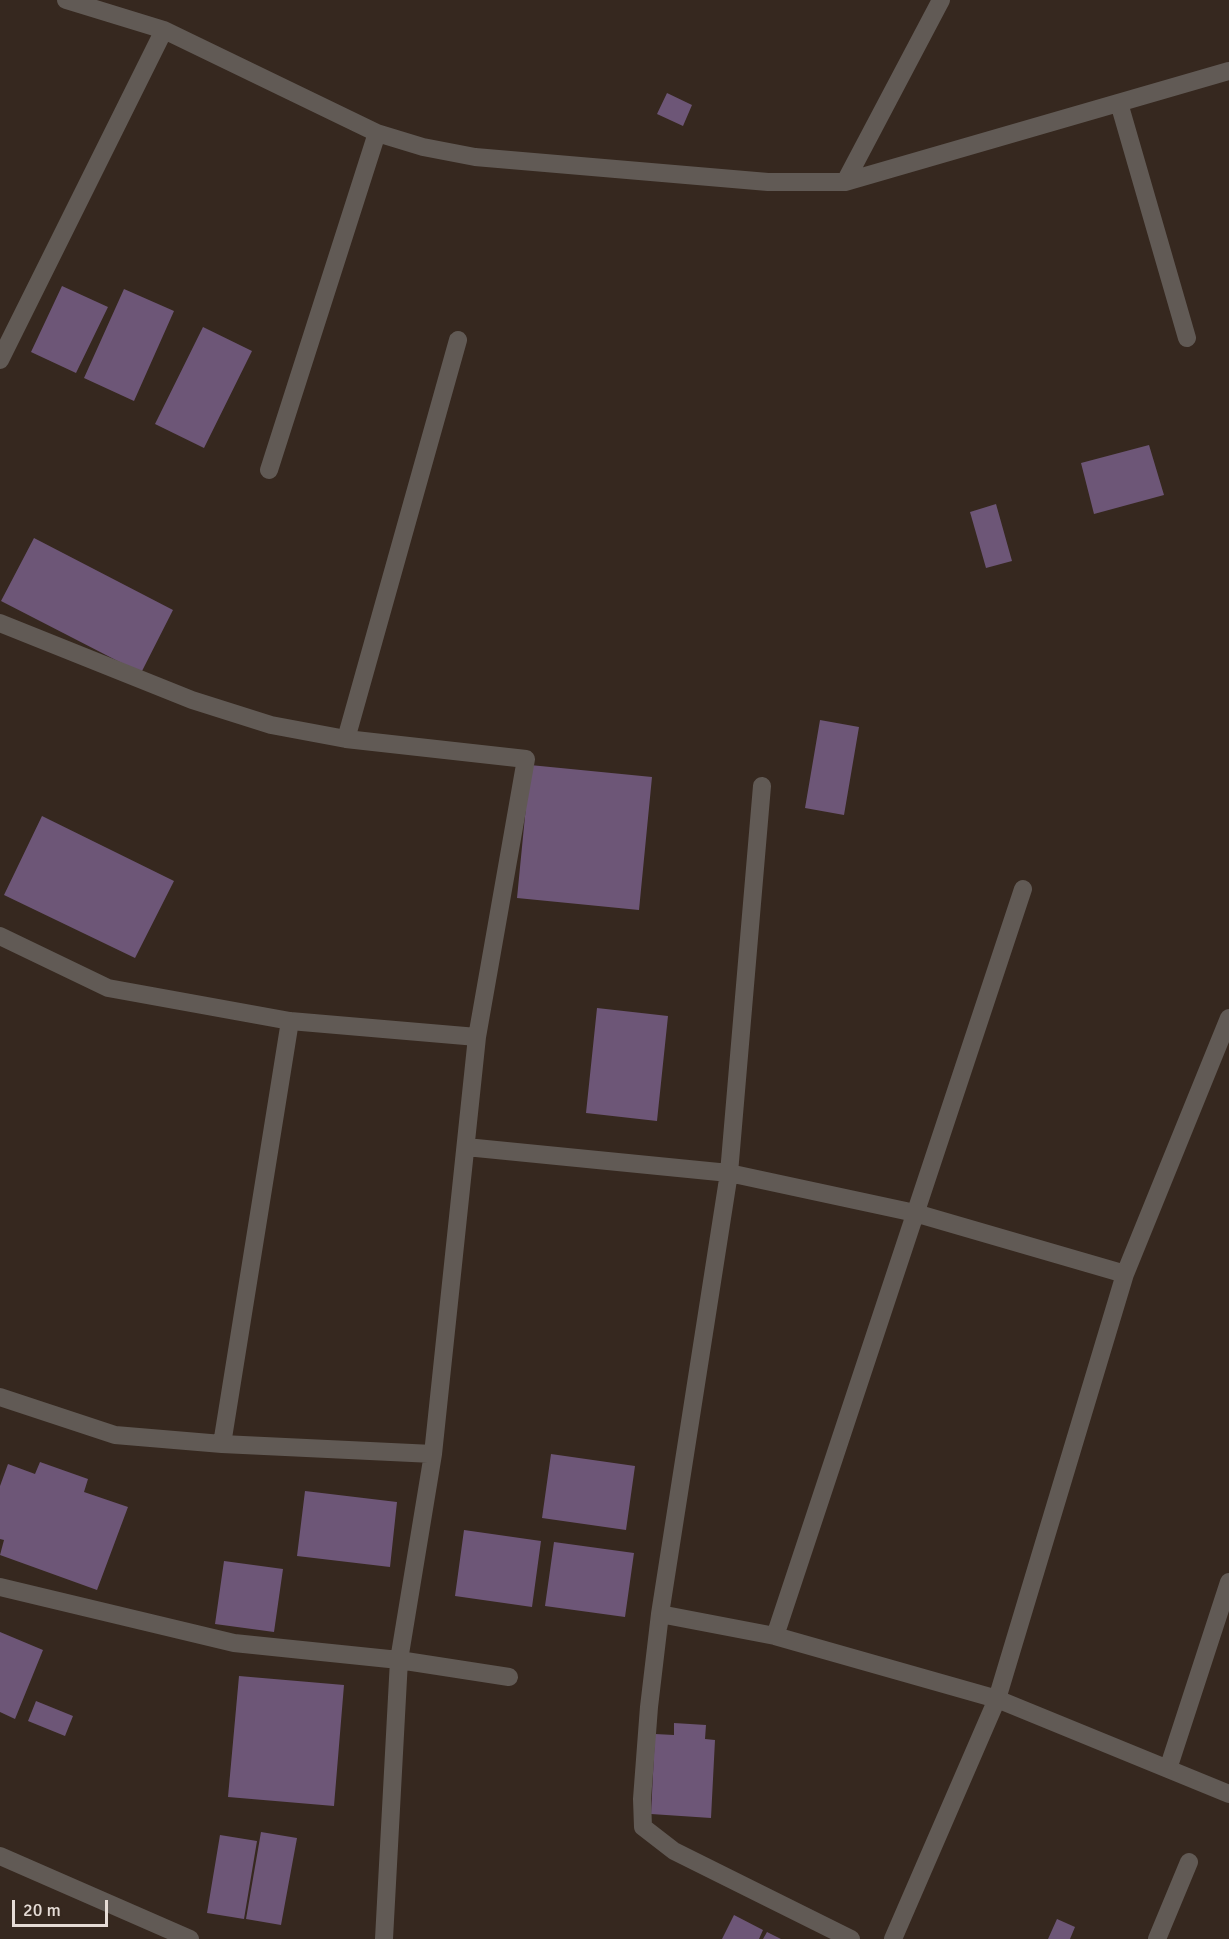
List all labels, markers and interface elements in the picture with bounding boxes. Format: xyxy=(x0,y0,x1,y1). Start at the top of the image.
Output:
scale bar xyxy=(15,1888,111,1926)
text: 20 m xyxy=(23,1899,61,1921)

